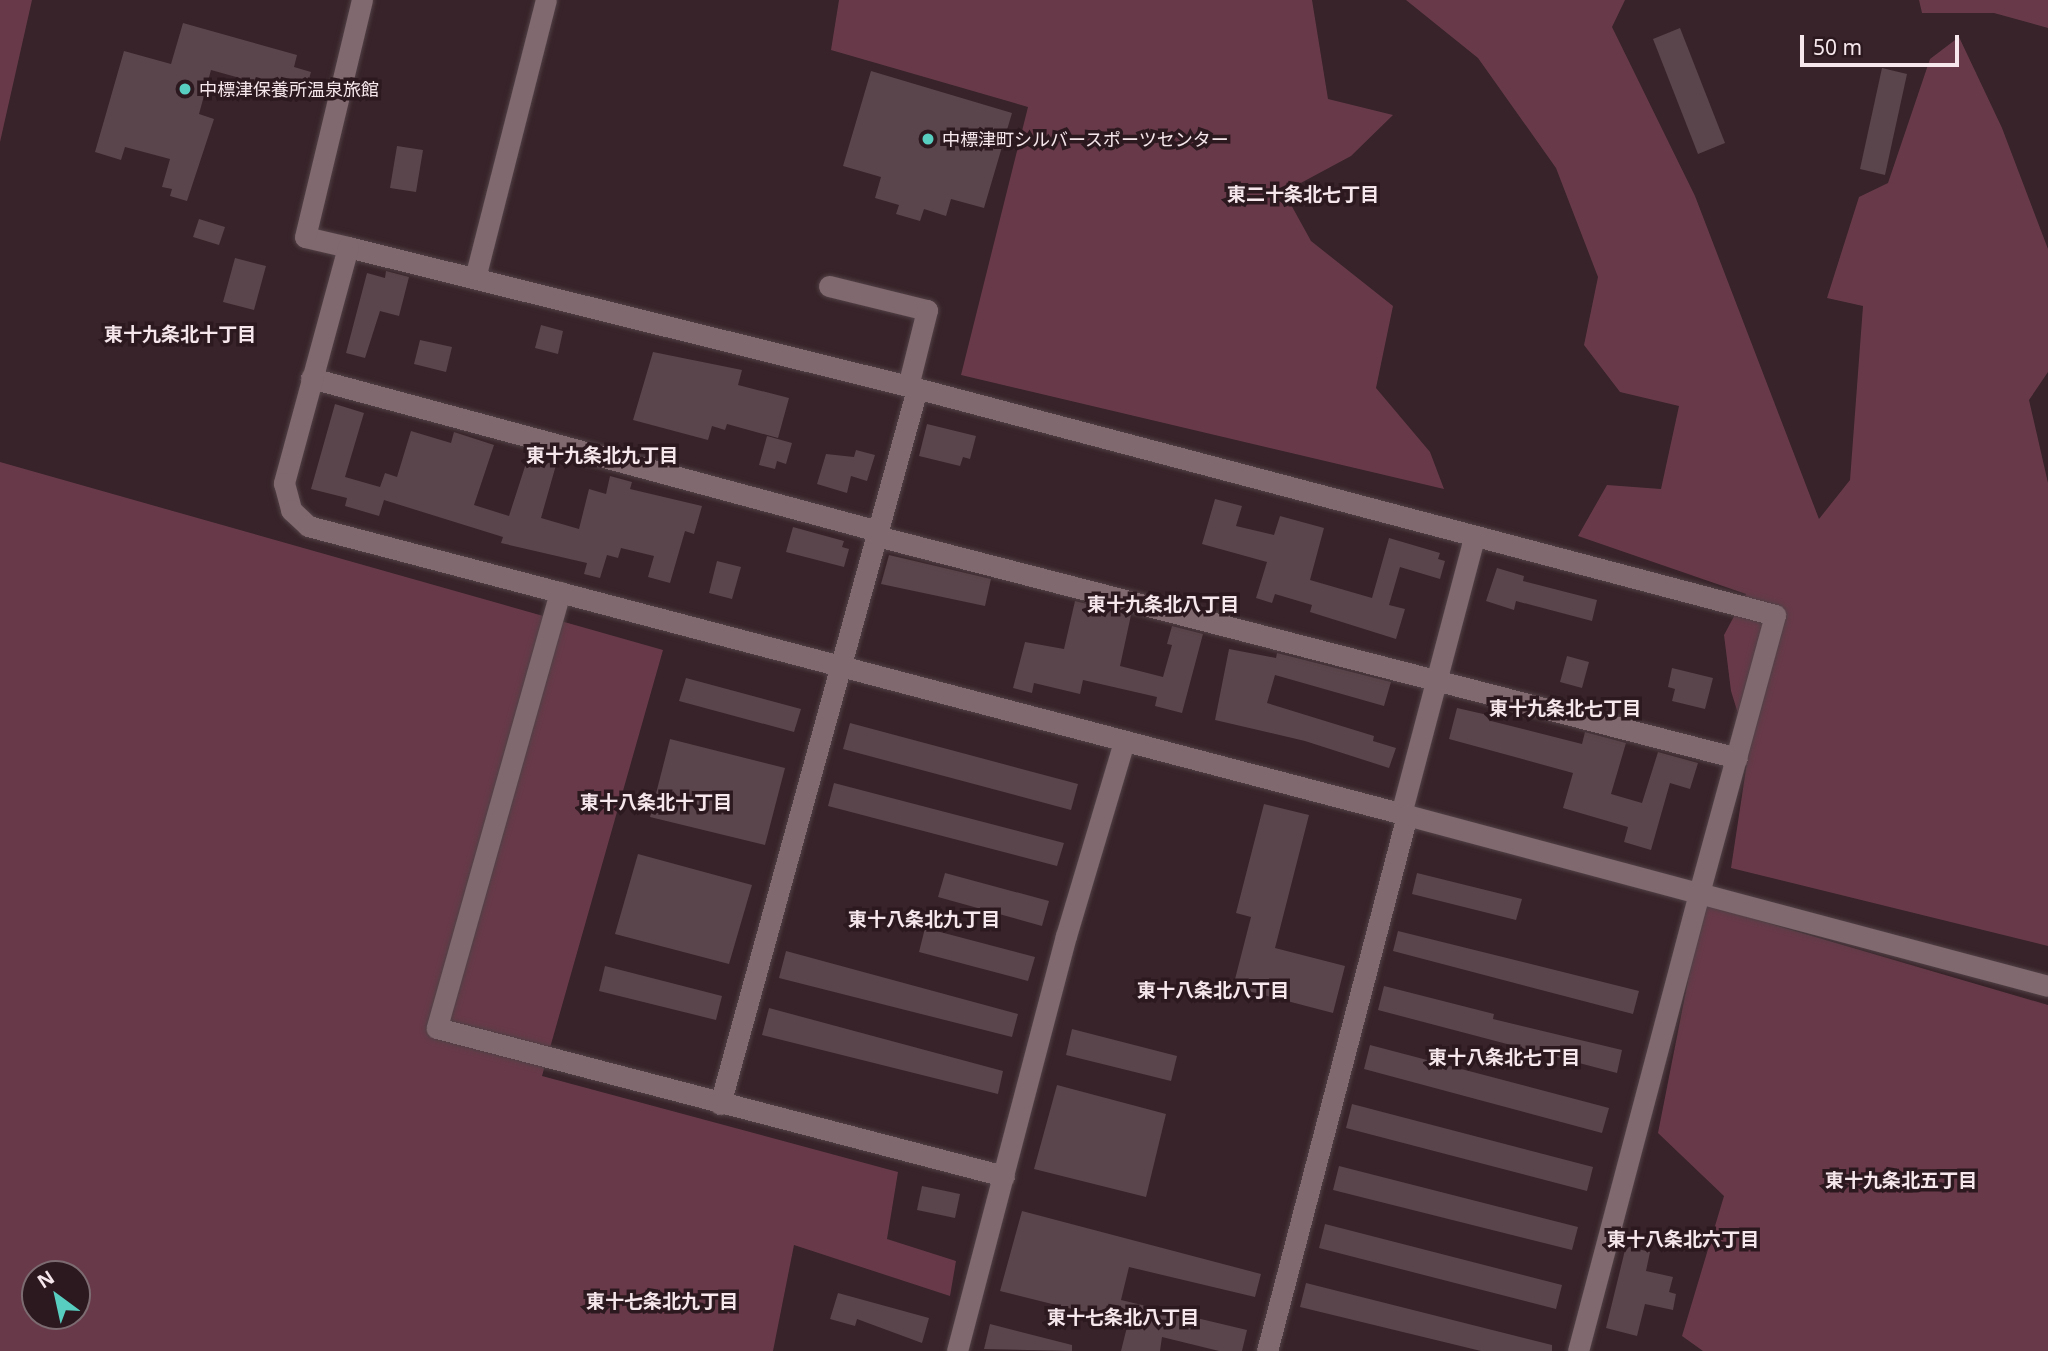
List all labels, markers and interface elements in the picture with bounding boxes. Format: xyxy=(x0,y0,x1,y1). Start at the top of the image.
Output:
scale bar xyxy=(1803,21,1962,65)
text: 50 m xyxy=(1813,33,1862,61)
place label: 中標津保養所温泉旅館 xyxy=(199,78,379,100)
marker: 中標津保養所温泉旅館 xyxy=(177,81,193,97)
place label: 中標津町シルバースポーツセンター xyxy=(942,128,1230,150)
marker: 中標津町シルバースポーツセンター xyxy=(920,131,936,147)
district label: 東二十条北七丁目 xyxy=(1227,184,1379,206)
district label: 東十九条北十丁目 xyxy=(104,324,256,346)
district label: 東十九条北九丁目 xyxy=(526,445,678,467)
district label: 東十九条北八丁目 xyxy=(1087,594,1239,616)
district label: 東十九条北七丁目 xyxy=(1489,698,1641,720)
district label: 東十八条北十丁目 xyxy=(580,792,732,814)
district label: 東十八条北九丁目 xyxy=(848,909,1000,931)
district label: 東十八条北八丁目 xyxy=(1137,980,1289,1002)
district label: 東十八条北七丁目 xyxy=(1428,1047,1580,1069)
district label: 東十九条北五丁目 xyxy=(1825,1170,1977,1192)
district label: 東十八条北六丁目 xyxy=(1607,1229,1759,1251)
north arrow xyxy=(21,1260,91,1330)
text: N xyxy=(32,1264,59,1294)
district label: 東十七条北九丁目 xyxy=(586,1291,738,1313)
district label: 東十七条北八丁目 xyxy=(1047,1307,1199,1329)

